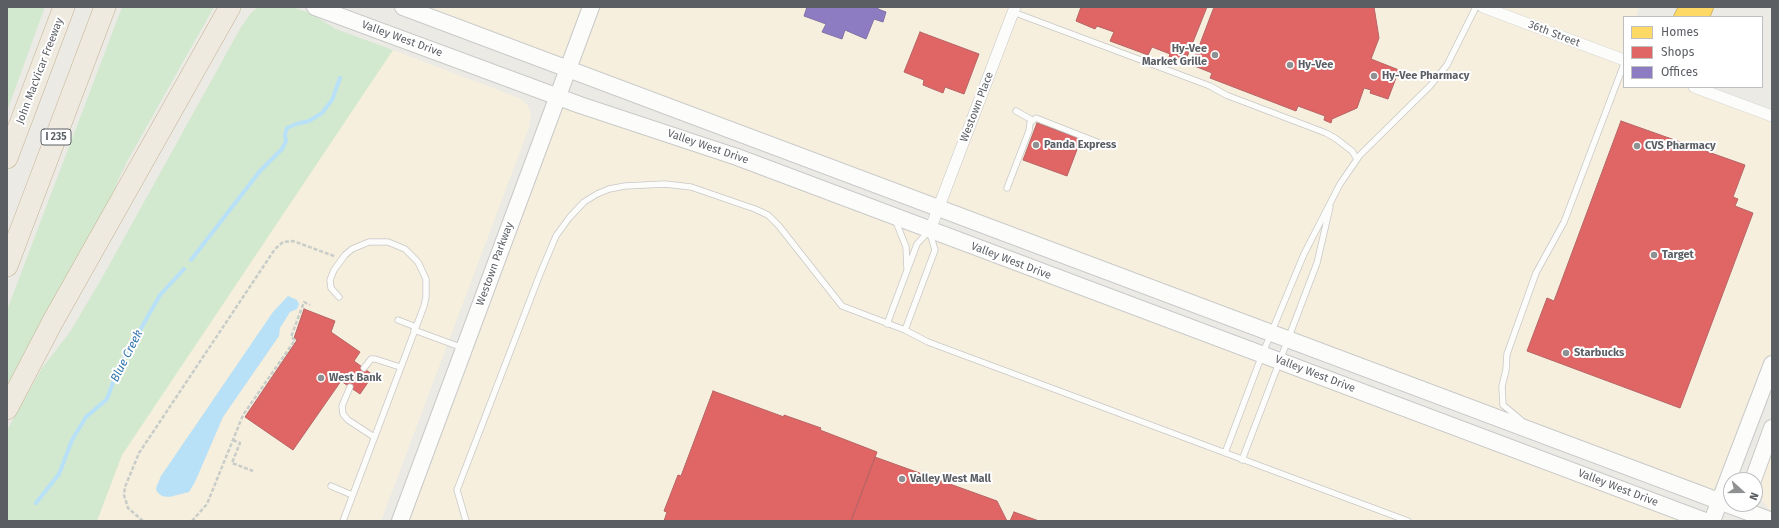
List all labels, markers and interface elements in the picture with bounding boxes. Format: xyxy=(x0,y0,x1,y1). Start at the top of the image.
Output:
street label: John MacVicar Freeway xyxy=(14,16,66,126)
legend xyxy=(1623,16,1763,88)
street label: Valley West Drive xyxy=(360,18,444,60)
street label: 36th Street xyxy=(1526,18,1582,50)
text: Homes xyxy=(1661,25,1699,39)
place label: Hy-Vee Market Grille xyxy=(1142,42,1207,68)
text: Shops xyxy=(1661,45,1694,59)
marker: Hy-Vee Market Grille xyxy=(1210,50,1220,60)
place label: Hy-Vee xyxy=(1298,58,1333,72)
marker: Hy-Vee xyxy=(1285,60,1295,70)
text: Offices xyxy=(1661,65,1698,79)
place label: Hy-Vee Pharmacy xyxy=(1382,69,1469,83)
street label: Westown Place xyxy=(958,70,996,144)
marker: Hy-Vee Pharmacy xyxy=(1369,71,1379,81)
street label: Valley West Drive xyxy=(666,127,750,167)
road number: I 235 xyxy=(41,129,71,145)
place label: Panda Express xyxy=(1044,138,1116,152)
place label: CVS Pharmacy xyxy=(1645,139,1716,153)
marker: Panda Express xyxy=(1031,140,1041,150)
marker: CVS Pharmacy xyxy=(1632,141,1642,151)
street label: Westown Parkway xyxy=(474,220,516,308)
street label: Valley West Drive xyxy=(969,240,1053,282)
place label: Target xyxy=(1662,248,1694,262)
marker: Target xyxy=(1649,250,1659,260)
water label: Blue Creek xyxy=(108,328,146,384)
place label: Starbucks xyxy=(1574,346,1624,360)
marker: Starbucks xyxy=(1561,348,1571,358)
street label: Valley West Drive xyxy=(1273,353,1357,395)
place label: West Bank xyxy=(329,371,382,385)
marker: West Bank xyxy=(316,373,326,383)
street label: Valley West Drive xyxy=(1576,467,1660,509)
place label: Valley West Mall xyxy=(910,472,991,486)
north arrow xyxy=(1723,472,1763,512)
marker: Valley West Mall xyxy=(897,474,907,484)
text: N xyxy=(1746,490,1761,502)

